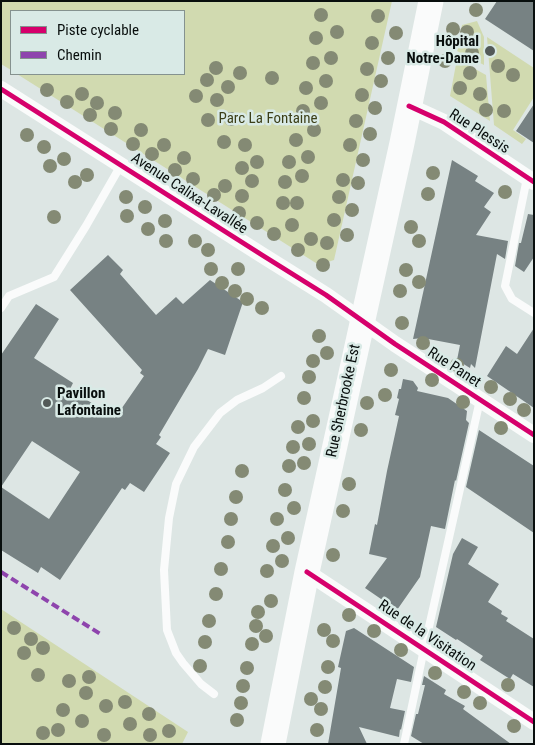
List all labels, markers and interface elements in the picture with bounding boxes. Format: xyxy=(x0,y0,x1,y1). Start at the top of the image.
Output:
legend xyxy=(10,10,185,75)
text: Piste cyclable xyxy=(57,21,139,39)
place label: Hôpital Notre-Dame xyxy=(406,33,479,68)
marker: Hôpital Notre-Dame xyxy=(483,44,497,58)
text: Chemin xyxy=(57,46,102,64)
street label: Rue Plessis xyxy=(445,106,513,158)
park label: Parc La Fontaine xyxy=(218,110,318,128)
street label: Avenue Calixa-Lavallée xyxy=(127,150,251,238)
street label: Rue Sherbrooke Est xyxy=(323,343,365,459)
street label: Rue Panet xyxy=(424,344,484,392)
place label: Pavillon Lafontaine xyxy=(57,385,121,420)
marker: Pavillon Lafontaine xyxy=(41,397,53,409)
street label: Rue de la Visitation xyxy=(375,597,479,675)

